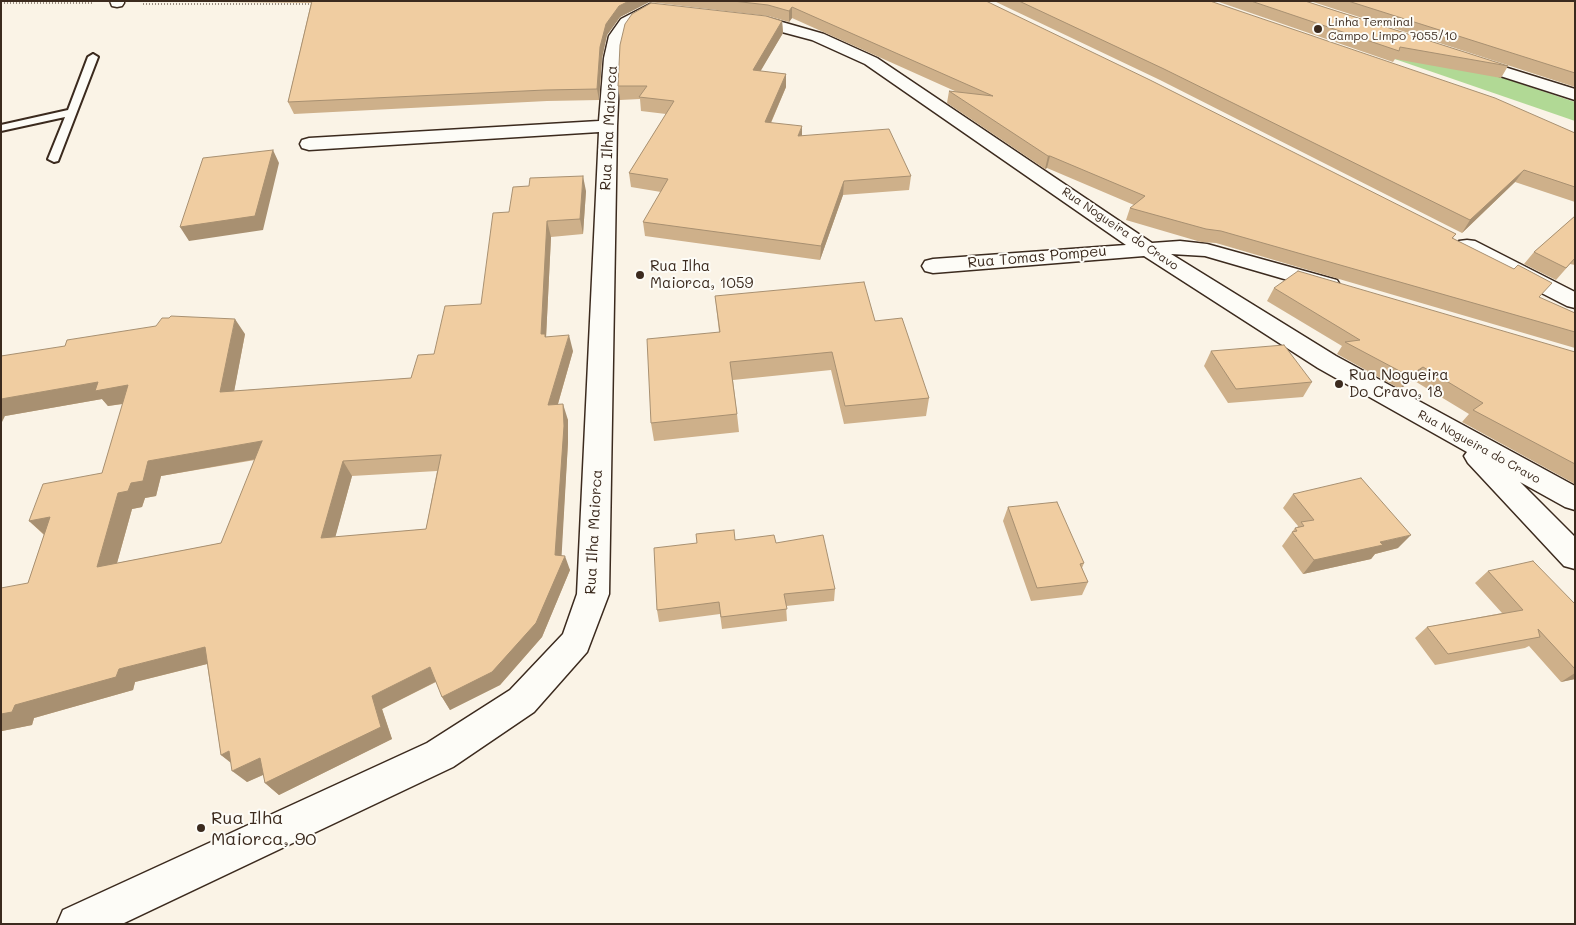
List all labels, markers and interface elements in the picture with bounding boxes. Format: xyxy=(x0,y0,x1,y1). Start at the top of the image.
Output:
place label: Linha Terminal Campo Limpo 7055/10 xyxy=(1328,15,1457,43)
marker: Linha Terminal Campo Limpo 7055/10 xyxy=(1312,23,1324,35)
street label: Rua Ilha Maiorca xyxy=(597,65,621,191)
street label: Rua Nogueira do Cravo xyxy=(1059,185,1181,273)
street label: Rua Tomas Pompeu xyxy=(967,242,1107,272)
place label: Rua Ilha Maiorca, 1059 xyxy=(650,257,753,292)
marker: Rua Ilha Maiorca, 1059 xyxy=(634,269,646,281)
place label: Rua Nogueira Do Cravo, 18 xyxy=(1349,366,1449,401)
marker: Rua Nogueira Do Cravo, 18 xyxy=(1333,378,1345,390)
street label: Rua Nogueira do Cravo xyxy=(1415,407,1543,487)
street label: Rua Ilha Maiorca xyxy=(582,469,606,595)
place label: Rua Ilha Maiorca, 90 xyxy=(211,807,316,850)
marker: Rua Ilha Maiorca, 90 xyxy=(195,822,207,834)

